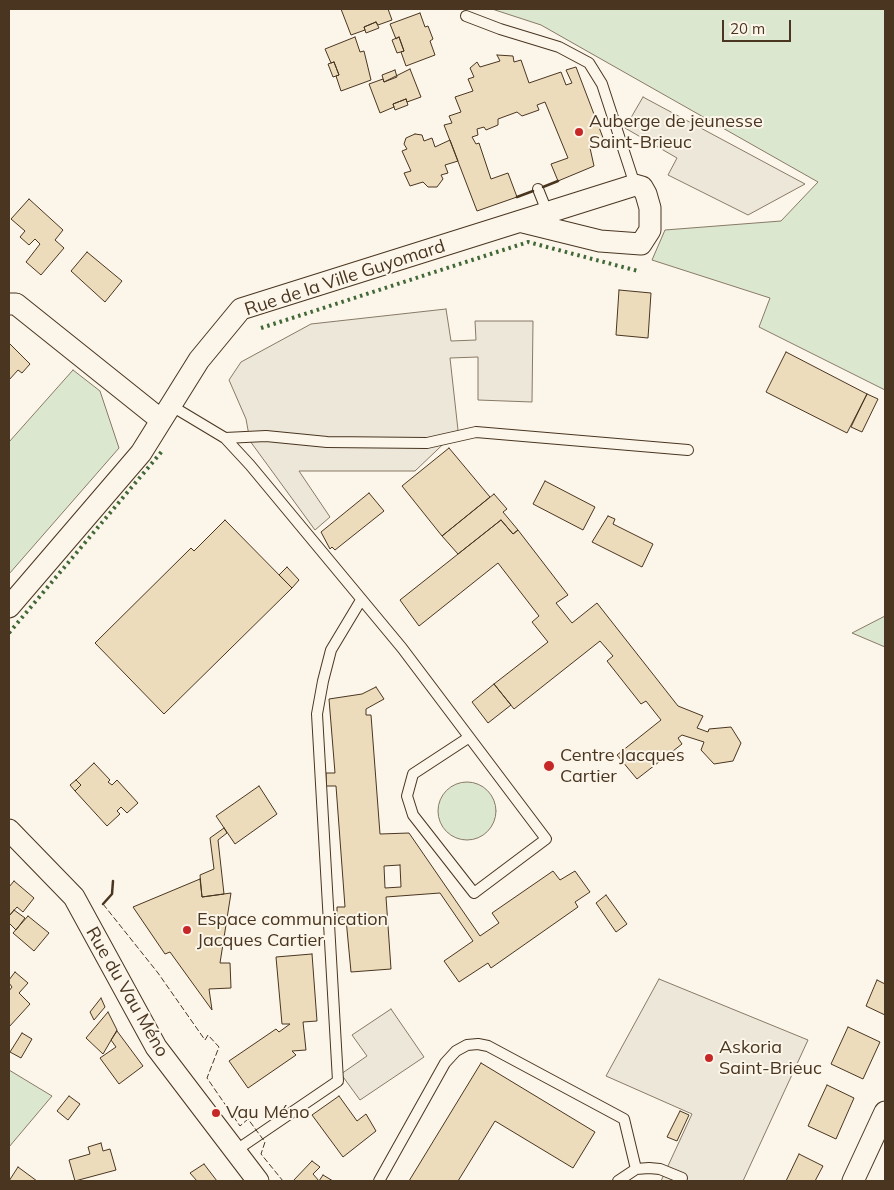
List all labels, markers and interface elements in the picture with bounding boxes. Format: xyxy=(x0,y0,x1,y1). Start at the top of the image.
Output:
scale bar xyxy=(724,10,793,42)
text: 20 m xyxy=(730,19,765,38)
place label: Auberge de jeunesse Saint-Brieuc xyxy=(589,111,763,154)
marker: Auberge de jeunesse Saint-Brieuc xyxy=(573,126,585,138)
street label: Rue de la Ville Guyomard xyxy=(242,235,448,321)
place label: Centre Jacques Cartier xyxy=(560,745,685,788)
marker: Centre Jacques Cartier xyxy=(542,759,556,773)
place label: Espace communication Jacques Cartier xyxy=(197,909,388,952)
street label: Rue du Vau Méno xyxy=(81,923,173,1061)
marker: Espace communication Jacques Cartier xyxy=(181,924,193,936)
place label: Askoria Saint-Brieuc xyxy=(719,1037,822,1080)
marker: Askoria Saint-Brieuc xyxy=(703,1052,715,1064)
place label: Vau Méno xyxy=(226,1102,309,1124)
marker: Vau Méno xyxy=(210,1107,222,1119)

